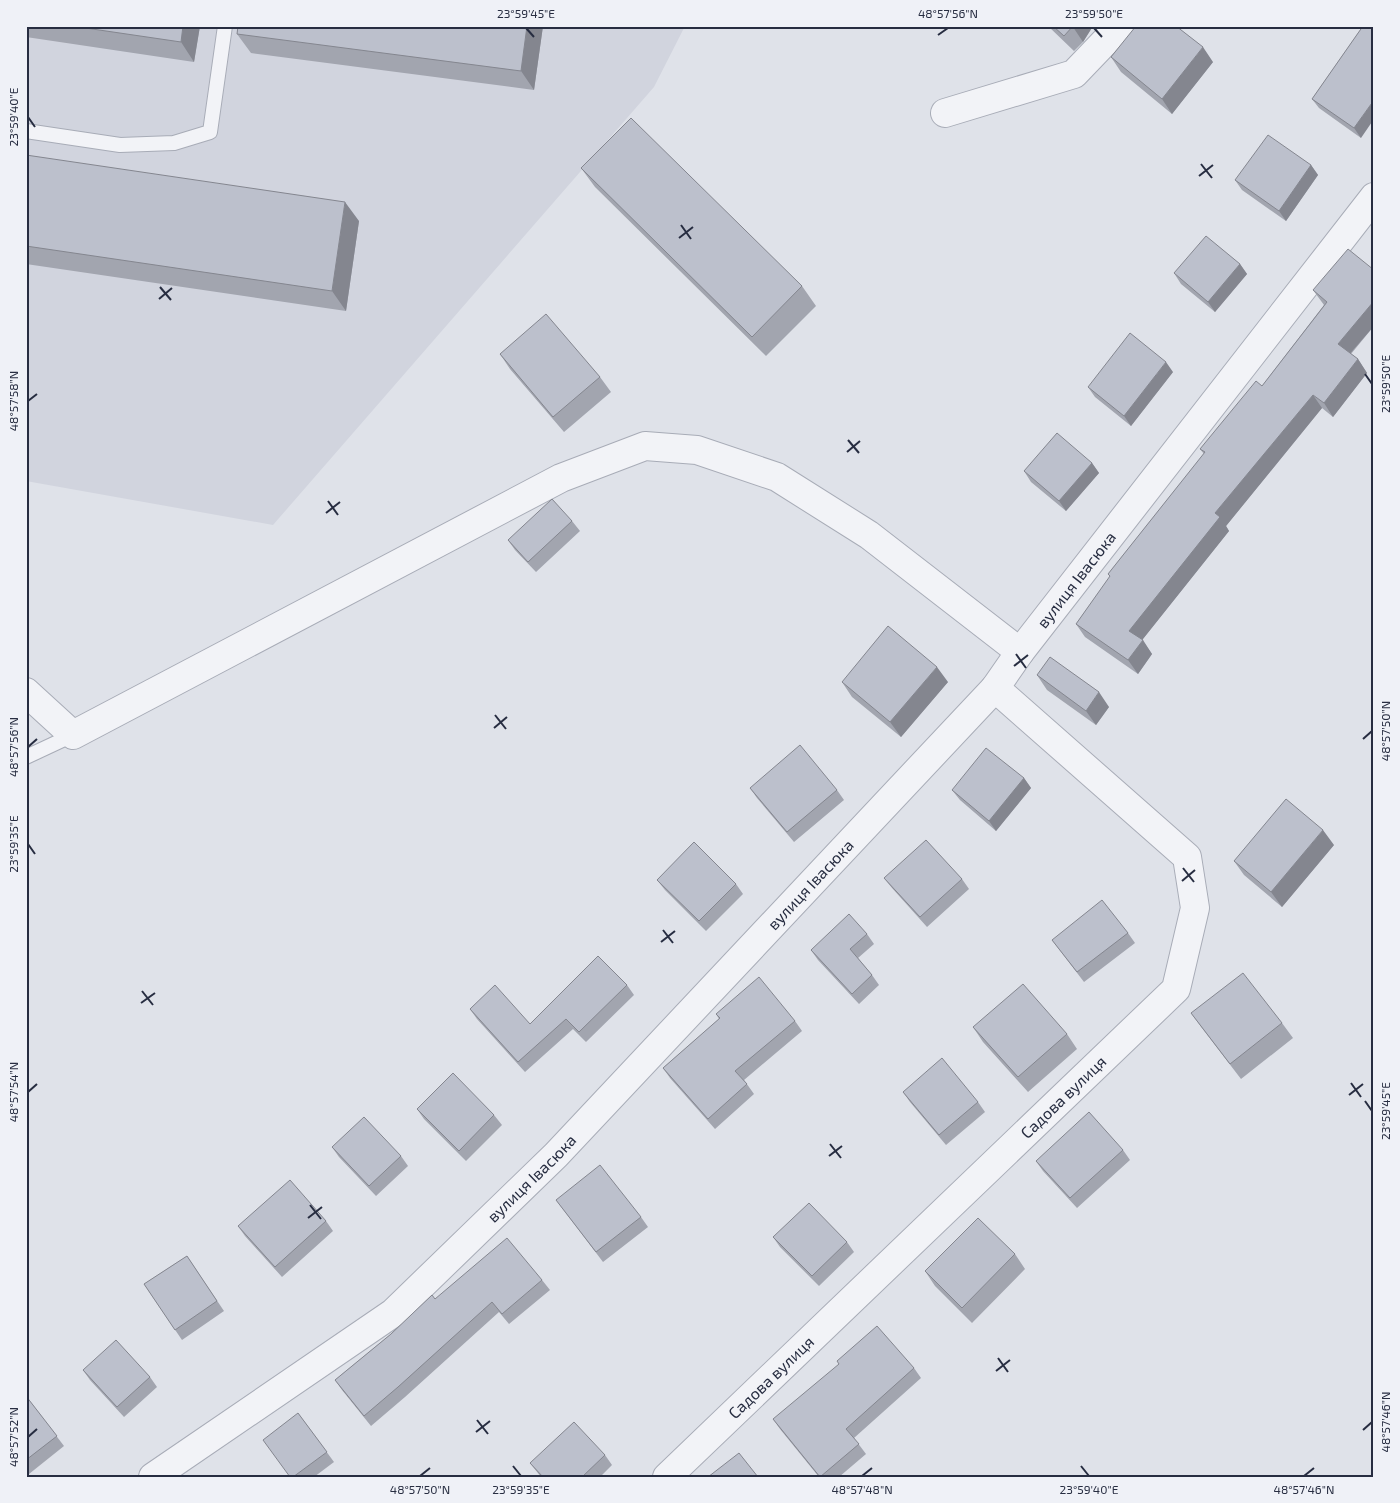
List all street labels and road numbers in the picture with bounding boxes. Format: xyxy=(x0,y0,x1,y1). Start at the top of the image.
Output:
street label: вулиця Івасюка xyxy=(1032,527,1119,631)
street label: вулиця Івасюка xyxy=(763,835,857,933)
street label: Садова вулиця xyxy=(1016,1051,1110,1142)
street label: вулиця Івасюка xyxy=(483,1130,580,1226)
street label: Садова вулиця xyxy=(724,1332,817,1422)

